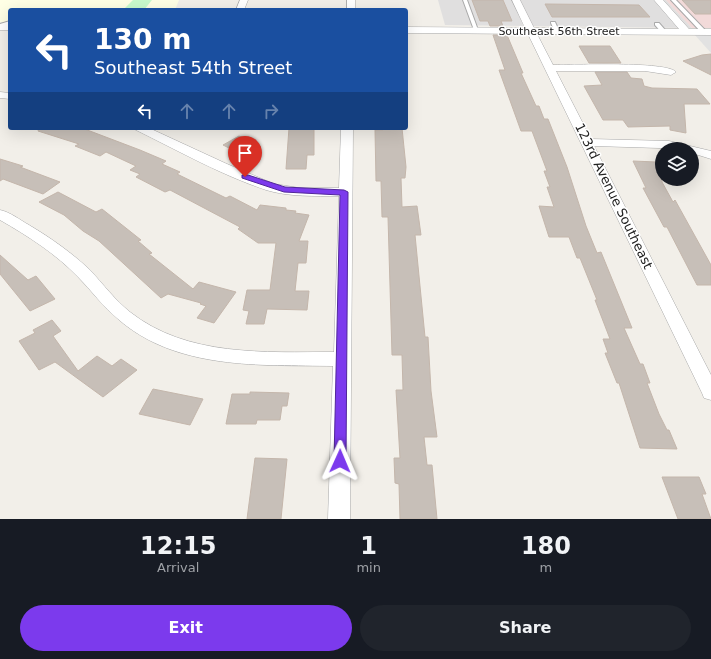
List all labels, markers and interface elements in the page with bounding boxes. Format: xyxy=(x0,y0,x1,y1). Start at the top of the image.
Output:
text: 130 m xyxy=(94,23,191,56)
icon: left xyxy=(28,24,80,76)
street label: Southeast 56th Street xyxy=(498,25,620,38)
text: Southeast 54th Street xyxy=(94,57,292,78)
icon: left xyxy=(134,100,156,122)
icon: ahead xyxy=(176,100,198,122)
icon: ahead xyxy=(218,100,240,122)
icon: right xyxy=(260,100,282,122)
street label: 123rd Avenue Southeast xyxy=(572,121,656,271)
pin xyxy=(228,136,262,177)
icon: arrive xyxy=(234,142,256,164)
map controls xyxy=(655,142,699,186)
button: layers xyxy=(655,142,699,186)
position arrow xyxy=(319,440,361,482)
text: 12:15 xyxy=(140,532,216,560)
text: 1 xyxy=(360,532,377,560)
text: 180 xyxy=(521,532,571,560)
text: Arrival xyxy=(157,560,199,575)
text: min xyxy=(356,560,381,575)
text: m xyxy=(540,560,552,575)
button: Exit xyxy=(20,605,352,651)
button: Share xyxy=(360,605,691,651)

